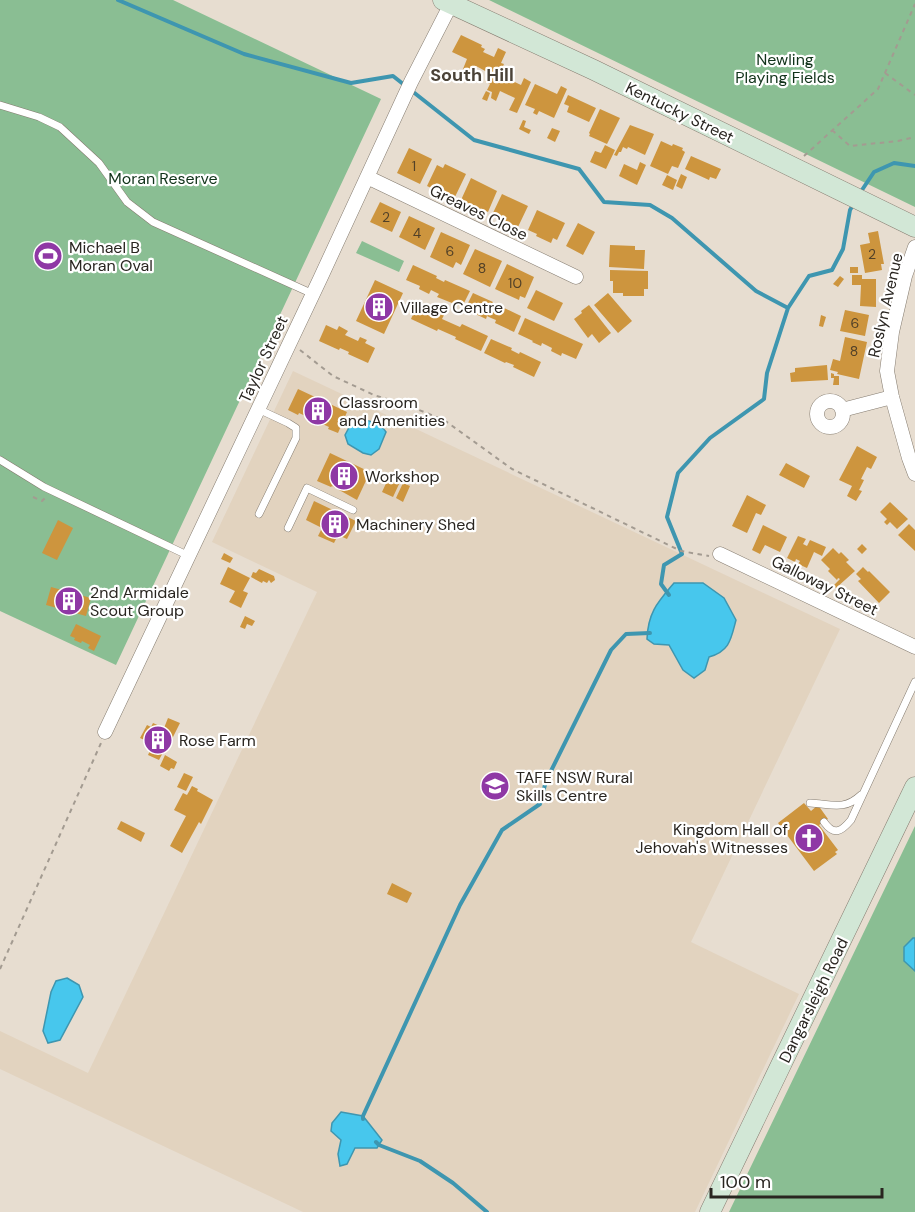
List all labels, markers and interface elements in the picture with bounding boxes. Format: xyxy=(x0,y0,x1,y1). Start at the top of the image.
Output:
park label: Newling Playing Fields xyxy=(735,49,835,88)
district label: South Hill xyxy=(430,63,514,87)
street label: Kentucky Street xyxy=(622,77,738,148)
house number: 1 xyxy=(412,157,416,175)
park label: Moran Reserve xyxy=(108,168,218,189)
street label: Greaves Close xyxy=(426,180,531,245)
house number: 2 xyxy=(382,208,390,226)
house number: 4 xyxy=(413,224,422,242)
place label: Michael B Moran Oval xyxy=(69,237,153,276)
sports icon: Michael B Moran Oval xyxy=(32,240,64,272)
house number: 6 xyxy=(446,242,454,260)
house number: 2 xyxy=(868,245,876,263)
street label: Roslyn Avenue xyxy=(863,251,908,360)
house number: 8 xyxy=(478,259,486,277)
house number: 10 xyxy=(508,274,522,292)
building icon: Village Centre xyxy=(363,291,395,323)
place label: Village Centre xyxy=(400,297,503,318)
street label: Taylor Street xyxy=(234,312,293,406)
house number: 6 xyxy=(851,314,859,332)
house number: 8 xyxy=(850,342,858,360)
place label: Classroom and Amenities xyxy=(339,392,445,431)
building icon: Classroom and Amenities xyxy=(302,395,334,427)
building icon: Workshop xyxy=(328,460,360,492)
place label: Workshop xyxy=(365,466,439,487)
building icon: Machinery Shed xyxy=(319,508,351,540)
place label: Machinery Shed xyxy=(356,514,475,535)
street label: Galloway Street xyxy=(768,551,882,620)
place label: 2nd Armidale Scout Group xyxy=(90,582,189,621)
building icon: 2nd Armidale Scout Group xyxy=(53,585,85,617)
building icon: Rose Farm xyxy=(142,724,174,756)
place label: Rose Farm xyxy=(179,730,256,751)
place label: TAFE NSW Rural Skills Centre xyxy=(516,767,633,806)
school or university icon: TAFE NSW Rural Skills Centre xyxy=(479,770,511,802)
place label: Kingdom Hall of Jehovah's Witnesses xyxy=(636,819,788,858)
church icon: Kingdom Hall of Jehovah's Witnesses xyxy=(793,822,825,854)
street label: Dangarsleigh Road xyxy=(774,934,853,1066)
scale bar xyxy=(711,1161,882,1199)
text: 100 m xyxy=(720,1170,771,1194)

